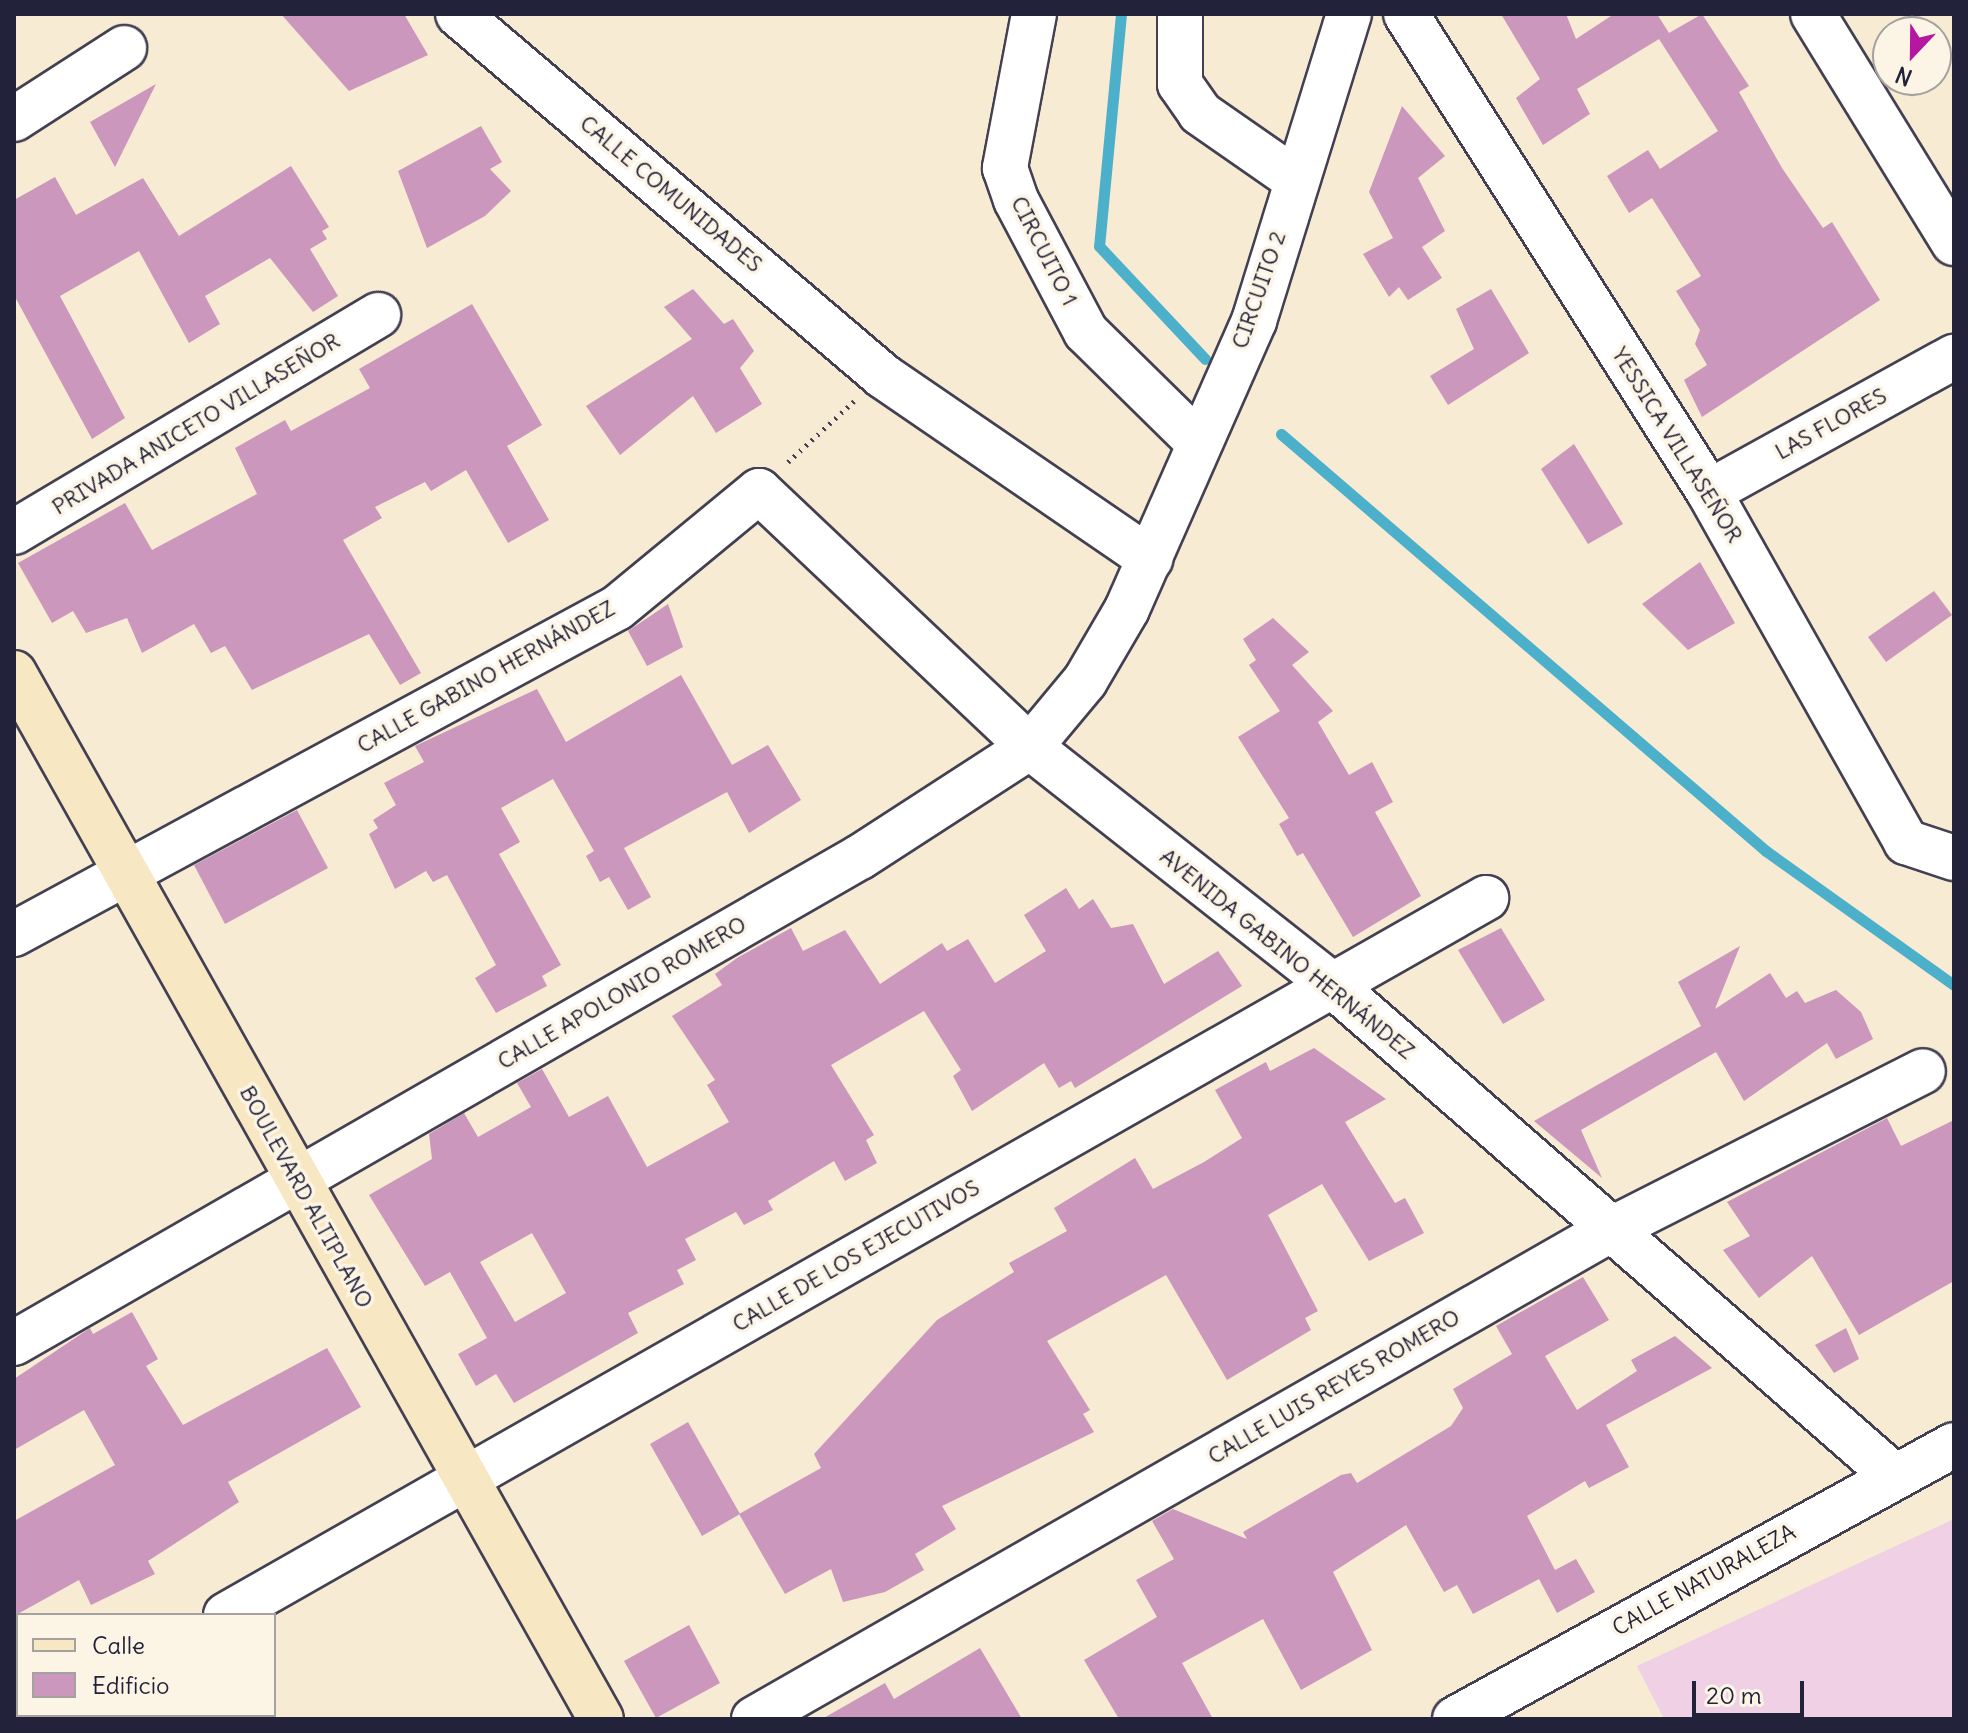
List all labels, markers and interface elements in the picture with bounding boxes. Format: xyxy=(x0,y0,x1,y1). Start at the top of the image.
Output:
north arrow xyxy=(1872,16,1952,96)
text: N xyxy=(1891,61,1916,92)
street label: CALLE COMUNIDADES xyxy=(574,110,768,278)
street label: CIRCUITO 1 xyxy=(1005,192,1083,310)
street label: CIRCUITO 2 xyxy=(1227,228,1291,352)
street label: PRIVADA ANICETO VILLASEÑOR xyxy=(47,328,345,520)
street label: YESSICA VILLASEÑOR xyxy=(1606,342,1748,548)
street label: LAS FLORES xyxy=(1771,383,1891,465)
street label: CALLE GABINO HERNÁNDEZ xyxy=(353,595,619,759)
street label: AVENIDA GABINO HERNÁNDEZ xyxy=(1155,843,1419,1065)
street label: CALLE APOLONIO ROMERO xyxy=(493,911,751,1075)
street label: BOULEVARD ALTIPLANO xyxy=(234,1081,378,1313)
street label: CALLE DE LOS EJECUTIVOS xyxy=(728,1174,984,1338)
street label: CALLE LUIS REYES ROMERO xyxy=(1203,1304,1465,1470)
street label: CALLE NATURALEZA xyxy=(1608,1519,1800,1641)
legend xyxy=(16,1613,276,1717)
text: Calle xyxy=(92,1630,145,1660)
scale bar xyxy=(1696,1665,1808,1715)
text: Edificio xyxy=(92,1670,170,1700)
text: 20 m xyxy=(1706,1680,1762,1710)

